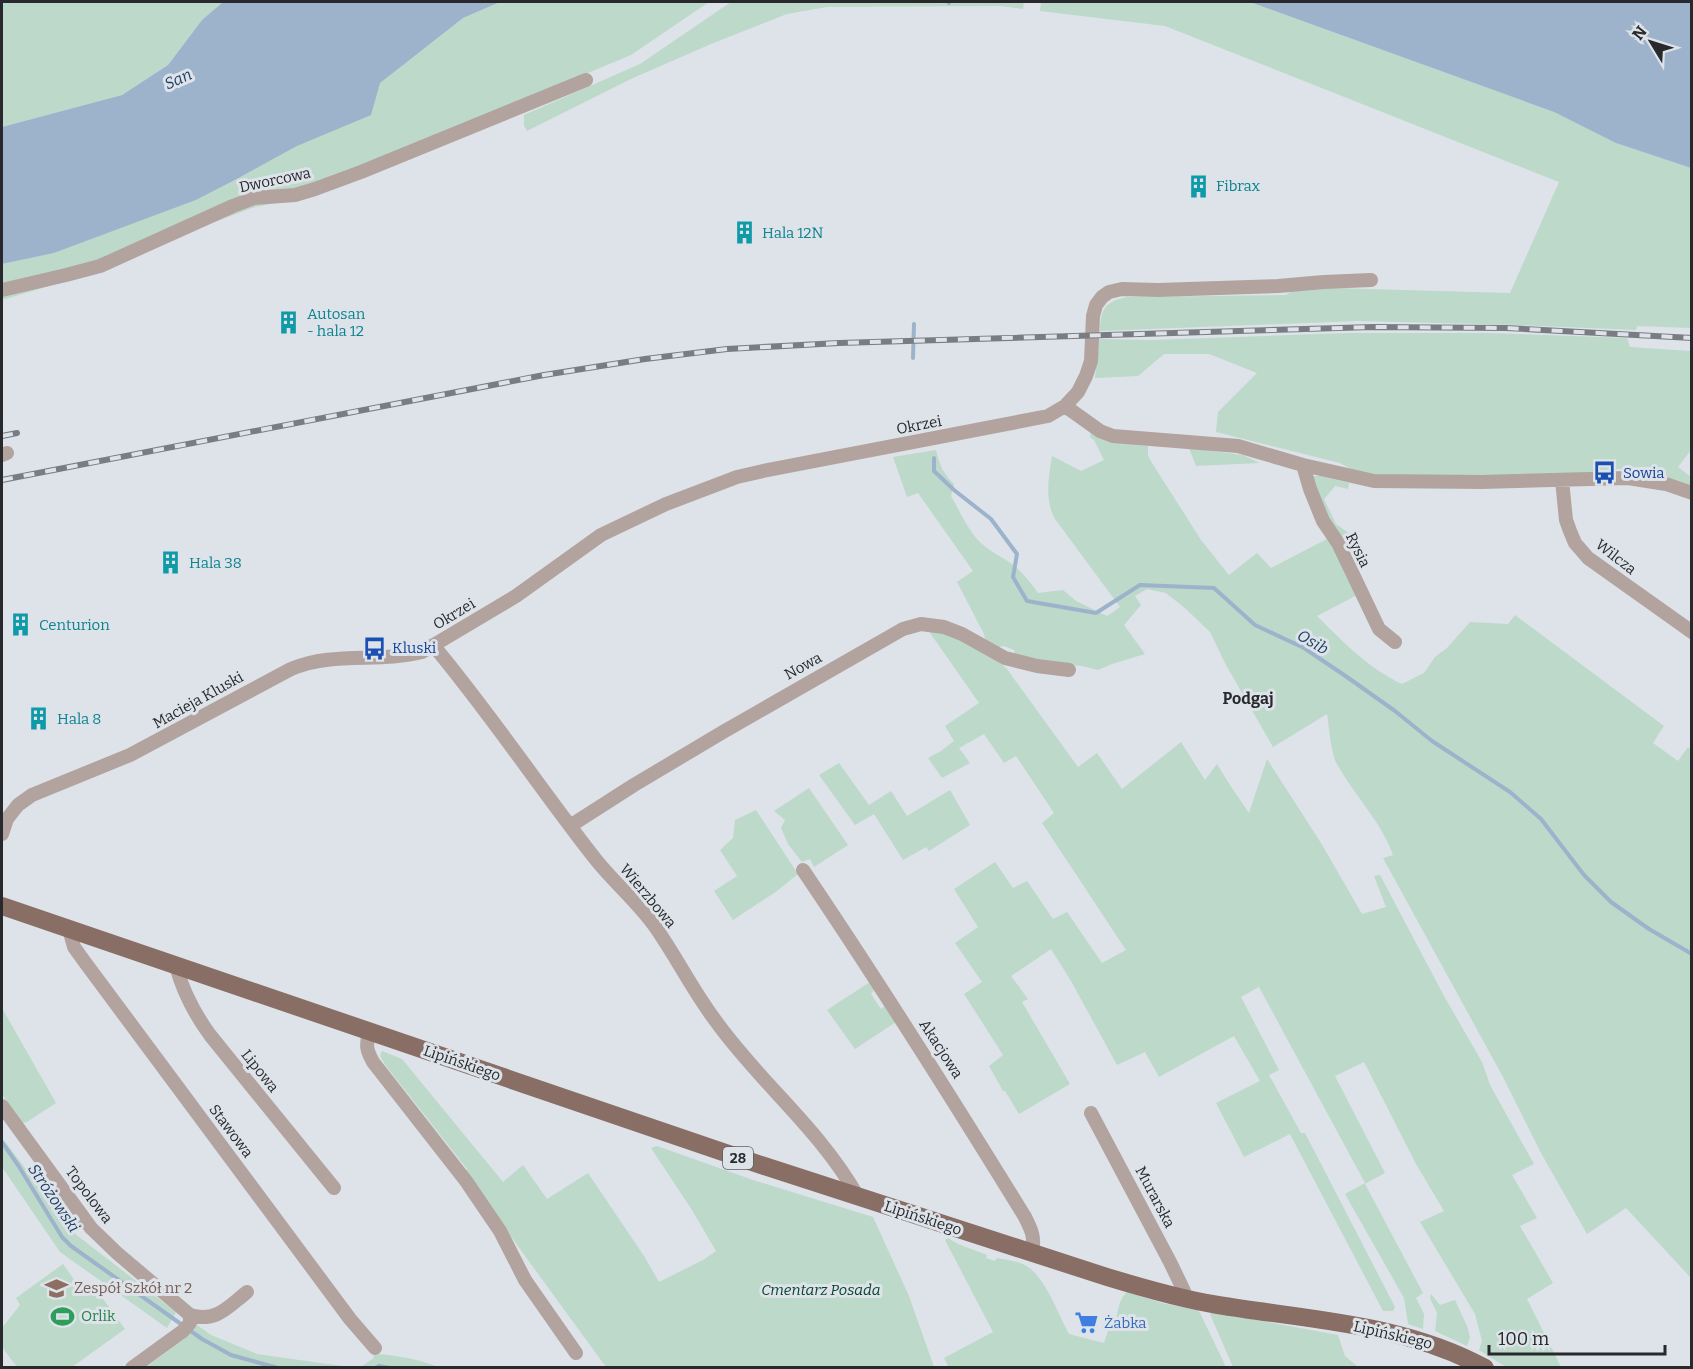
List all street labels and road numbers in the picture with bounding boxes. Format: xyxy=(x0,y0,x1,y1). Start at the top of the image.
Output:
street label: Dworcowa xyxy=(238,164,312,196)
street label: Okrzei xyxy=(895,412,944,438)
street label: Rysia xyxy=(1342,530,1374,570)
street label: Wilcza xyxy=(1592,536,1640,578)
street label: Okrzei xyxy=(430,594,479,634)
street label: Nowa xyxy=(781,648,825,684)
street label: Macieja Kluski xyxy=(150,667,247,732)
street label: Wierzbowa xyxy=(616,860,680,932)
street label: Akacjowa xyxy=(915,1016,967,1082)
street label: Lipińskiego xyxy=(421,1041,503,1085)
street label: Lipowa xyxy=(237,1046,283,1096)
street label: Stawowa xyxy=(205,1101,257,1161)
road number: 28 xyxy=(723,1147,753,1169)
street label: Topolowa xyxy=(62,1163,116,1227)
street label: Murarska xyxy=(1131,1163,1179,1231)
street label: Lipińskiego xyxy=(882,1197,964,1239)
street label: Lipińskiego xyxy=(1352,1317,1434,1353)

